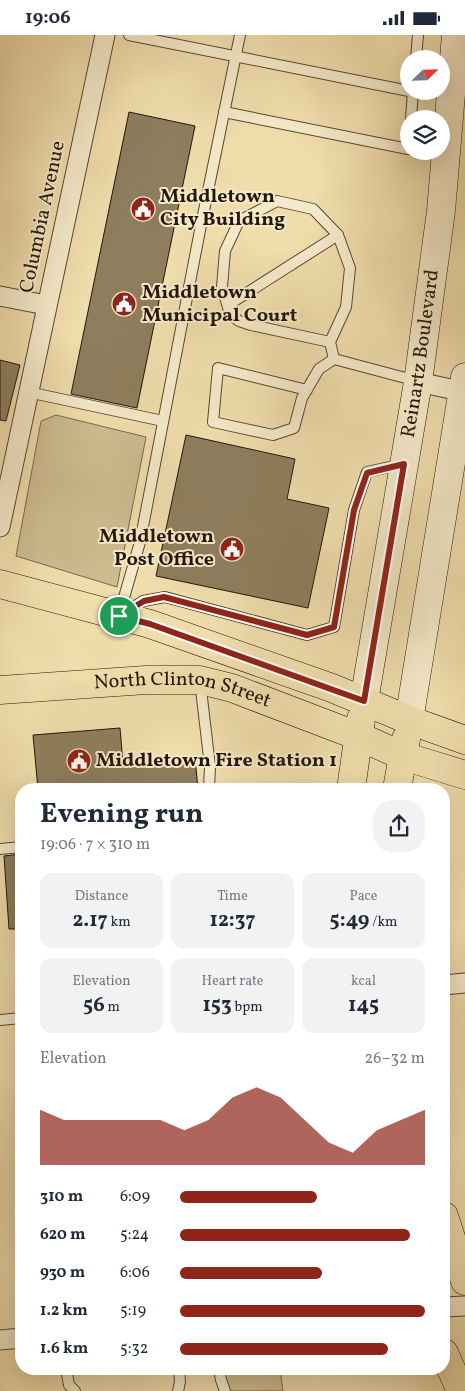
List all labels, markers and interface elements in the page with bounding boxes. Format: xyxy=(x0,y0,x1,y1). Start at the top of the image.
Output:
text: 19:06 xyxy=(25,5,71,31)
north arrow xyxy=(400,50,450,100)
map controls xyxy=(400,50,450,160)
button: layers xyxy=(400,110,450,160)
street label: Columbia Avenue xyxy=(13,138,73,296)
place label: Middletown City Building xyxy=(160,183,285,234)
public building icon: Middletown City Building xyxy=(130,196,156,222)
street label: Reinartz Boulevard xyxy=(395,268,447,440)
place label: Middletown Municipal Court xyxy=(142,279,298,330)
public building icon: Middletown Municipal Court xyxy=(111,291,137,317)
place label: Middletown Post Office xyxy=(99,523,214,574)
public building icon: Middletown Post Office xyxy=(219,536,245,562)
pin xyxy=(98,595,140,637)
icon: arrive xyxy=(105,602,133,630)
street label: North Clinton Street xyxy=(93,666,275,716)
place label: Middletown Fire Station 1 xyxy=(96,747,337,775)
public building icon: Middletown Fire Station 1 xyxy=(66,748,92,774)
text: Evening run xyxy=(40,795,204,834)
button: share xyxy=(373,800,425,852)
text: 19:06 · 7 × 310 m xyxy=(40,834,150,856)
text: Distance xyxy=(75,887,128,906)
text: Time xyxy=(217,887,248,906)
text: Pace xyxy=(350,887,378,906)
text: 2.17 xyxy=(72,906,108,935)
text: 12:37 xyxy=(209,906,256,935)
text: 5:49 xyxy=(330,906,369,935)
text: km xyxy=(108,913,131,932)
text: /km xyxy=(369,913,397,932)
text: Elevation xyxy=(72,972,131,991)
text: Heart rate xyxy=(202,972,263,991)
text: kcal xyxy=(351,972,376,991)
text: 56 xyxy=(83,991,105,1020)
text: 153 xyxy=(202,991,232,1020)
text: 145 xyxy=(348,991,379,1020)
text: m xyxy=(105,998,120,1017)
text: bpm xyxy=(232,998,263,1017)
text: Elevation xyxy=(40,1048,107,1070)
text: 26–32 m xyxy=(365,1048,425,1070)
text: 310 m xyxy=(40,1186,83,1208)
text: 6:09 xyxy=(120,1186,150,1208)
text: 620 m xyxy=(40,1224,86,1246)
text: 5:24 xyxy=(120,1224,149,1246)
text: 930 m xyxy=(40,1262,85,1284)
text: 6:06 xyxy=(120,1262,150,1284)
text: 1.2 km xyxy=(40,1300,88,1322)
text: 5:19 xyxy=(120,1300,146,1322)
text: 1.6 km xyxy=(40,1338,88,1360)
text: 5:32 xyxy=(120,1338,148,1360)

